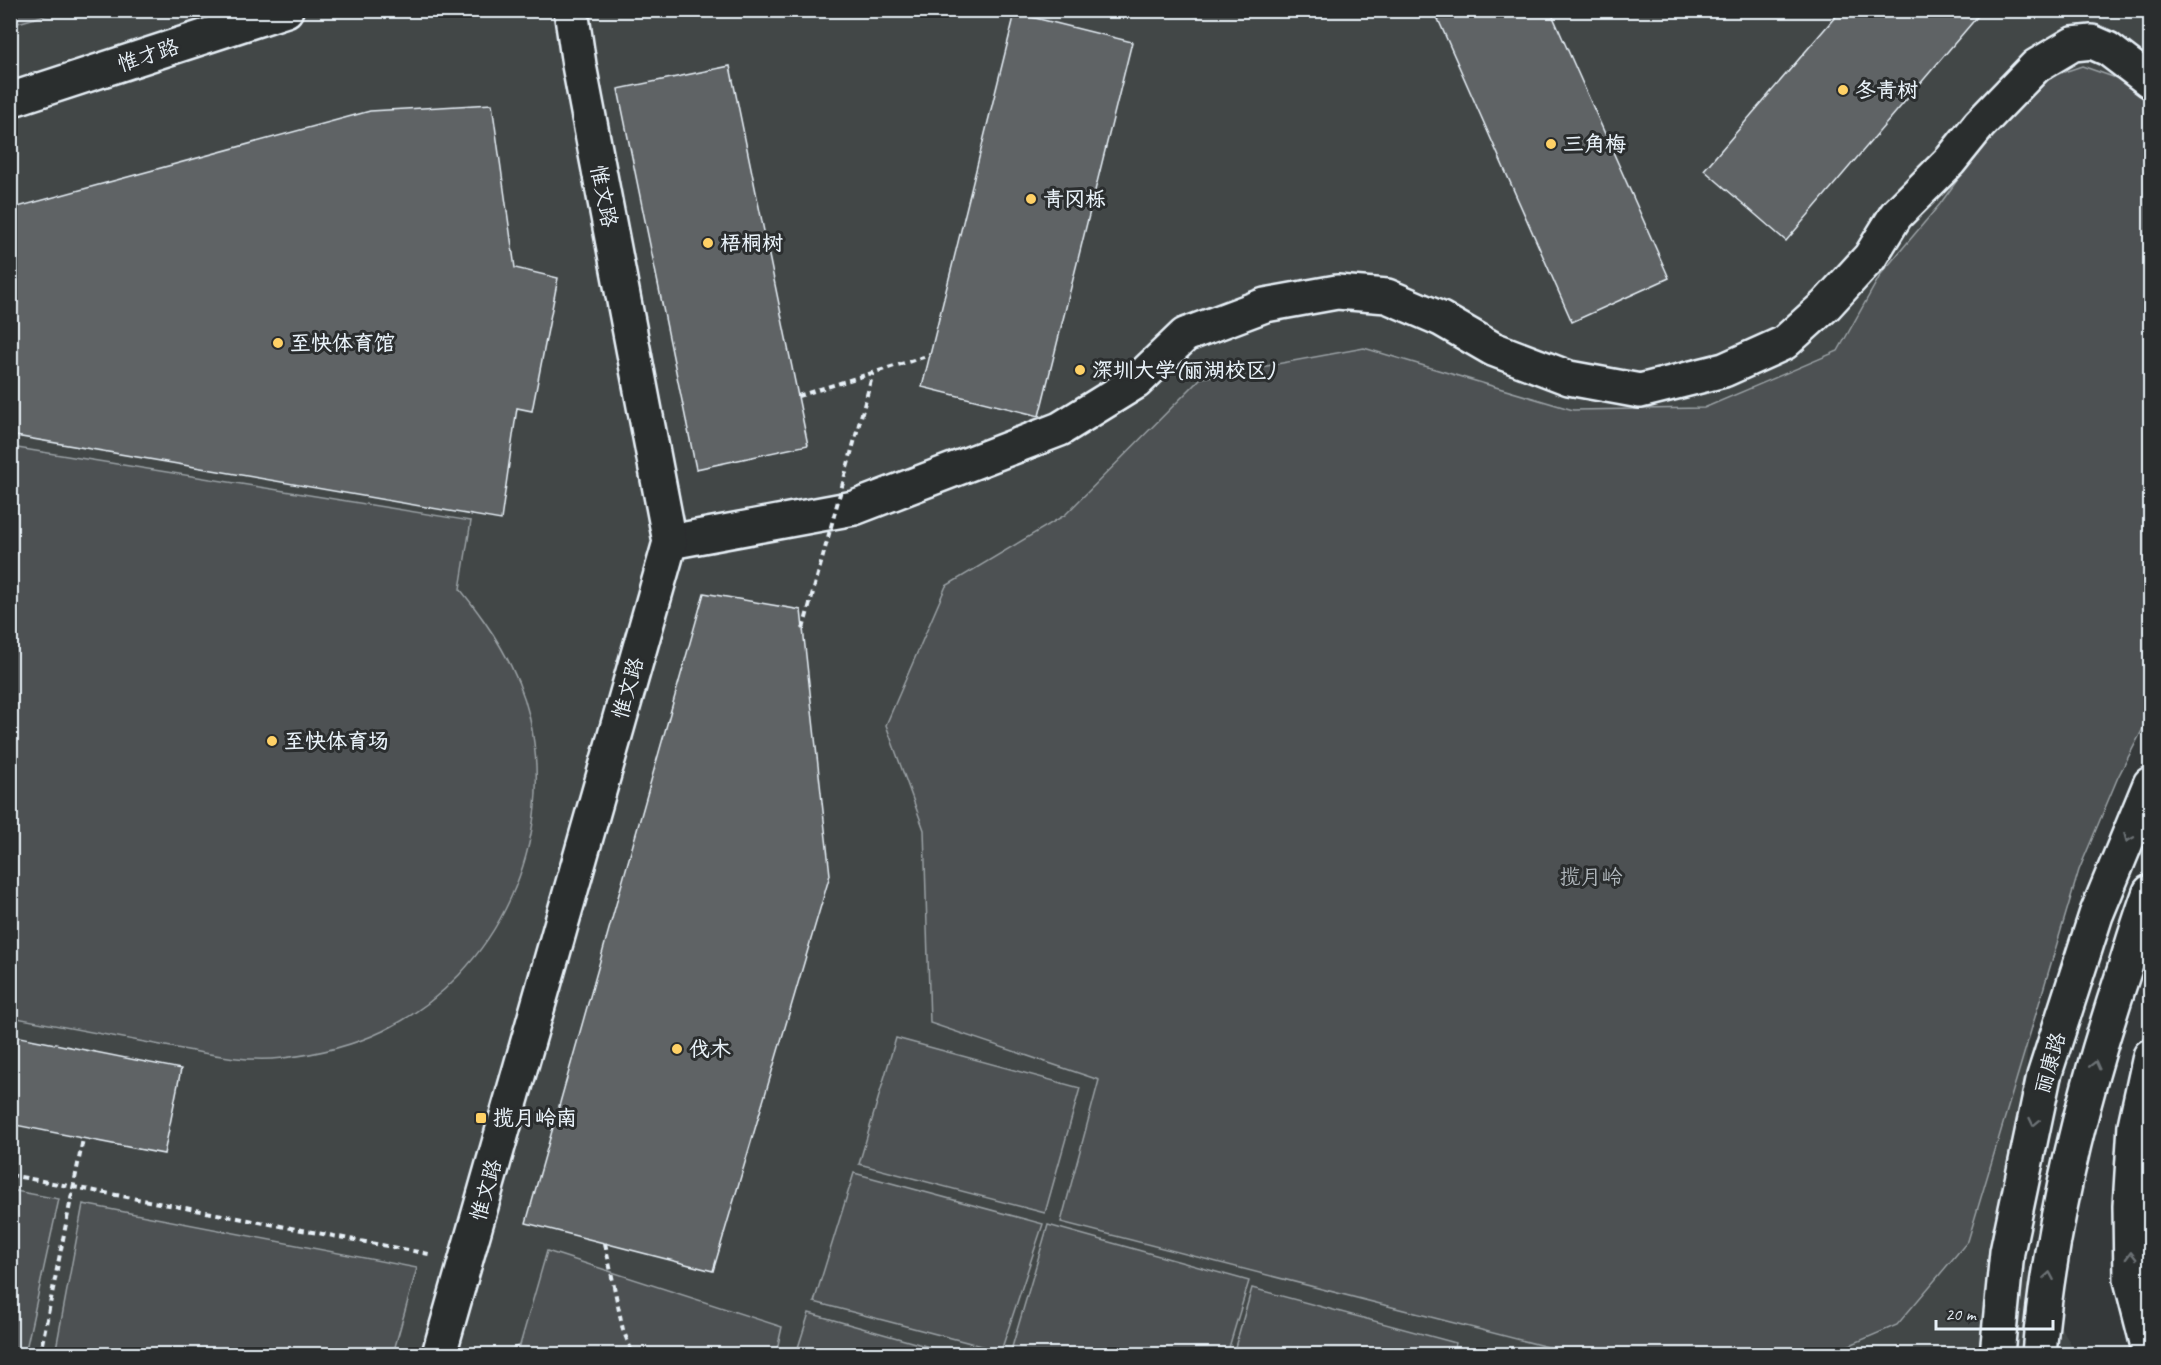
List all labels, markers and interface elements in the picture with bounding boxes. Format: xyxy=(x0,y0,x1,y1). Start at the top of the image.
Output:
street label: 惟才路 xyxy=(114,33,182,77)
place label: 冬青树 xyxy=(1855,77,1918,103)
marker: 冬青树 xyxy=(1836,83,1850,97)
place label: 三角梅 xyxy=(1563,131,1626,157)
marker: 三角梅 xyxy=(1544,137,1558,151)
street label: 惟文路 xyxy=(585,163,623,229)
place label: 青冈栎 xyxy=(1043,186,1106,212)
marker: 青冈栎 xyxy=(1024,192,1038,206)
place label: 梧桐树 xyxy=(720,230,783,256)
marker: 梧桐树 xyxy=(701,236,715,250)
place label: 至快体育馆 xyxy=(290,330,395,356)
marker: 至快体育馆 xyxy=(271,336,285,350)
place label: 深圳大学(丽湖校区) xyxy=(1092,357,1276,383)
marker: 深圳大学(丽湖校区) xyxy=(1073,363,1087,377)
street label: 惟文路 xyxy=(607,654,649,722)
place label: 至快体育场 xyxy=(284,728,389,754)
marker: 至快体育场 xyxy=(265,734,279,748)
one-way arrow xyxy=(2123,832,2135,843)
park label: 揽月岭 xyxy=(1560,864,1623,890)
street label: 丽康路 xyxy=(2029,1029,2071,1097)
place label: 伐木 xyxy=(689,1036,731,1062)
marker: 伐木 xyxy=(670,1042,684,1056)
one-way arrow xyxy=(2087,1060,2100,1070)
place label: 揽月岭南 xyxy=(493,1105,577,1131)
marker: 揽月岭南 xyxy=(474,1111,488,1125)
one-way arrow xyxy=(2028,1117,2041,1127)
street label: 惟文路 xyxy=(465,1156,507,1224)
one-way arrow xyxy=(2125,1252,2137,1261)
one-way arrow xyxy=(2042,1271,2055,1281)
scale bar xyxy=(1936,1293,2053,1331)
text: 20 m xyxy=(1945,1303,1978,1325)

